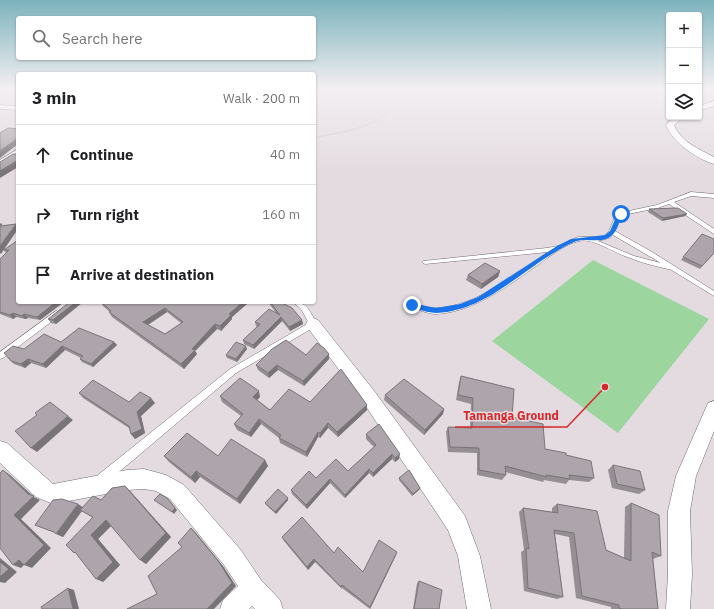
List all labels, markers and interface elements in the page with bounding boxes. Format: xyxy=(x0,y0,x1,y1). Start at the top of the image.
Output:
map controls xyxy=(666,12,702,120)
button: + xyxy=(666,12,702,48)
search box xyxy=(16,16,316,60)
icon: search xyxy=(30,27,52,49)
text: Search here xyxy=(62,29,142,48)
button: − xyxy=(666,48,702,84)
button: layers xyxy=(666,84,702,120)
text: 3 min xyxy=(32,87,76,109)
text: Walk · 200 m xyxy=(223,90,300,107)
icon: ahead xyxy=(32,144,54,166)
text: Continue xyxy=(70,145,134,164)
text: 40 m xyxy=(270,146,300,163)
icon: right xyxy=(32,204,54,226)
text: Turn right xyxy=(70,205,139,224)
route start xyxy=(612,205,630,223)
text: 160 m xyxy=(262,206,300,223)
icon: arrive xyxy=(32,264,54,286)
text: Arrive at destination xyxy=(70,265,214,284)
route end xyxy=(403,296,421,314)
callout: Tamanga Ground xyxy=(455,403,567,427)
text: Tamanga Ground xyxy=(463,408,559,423)

